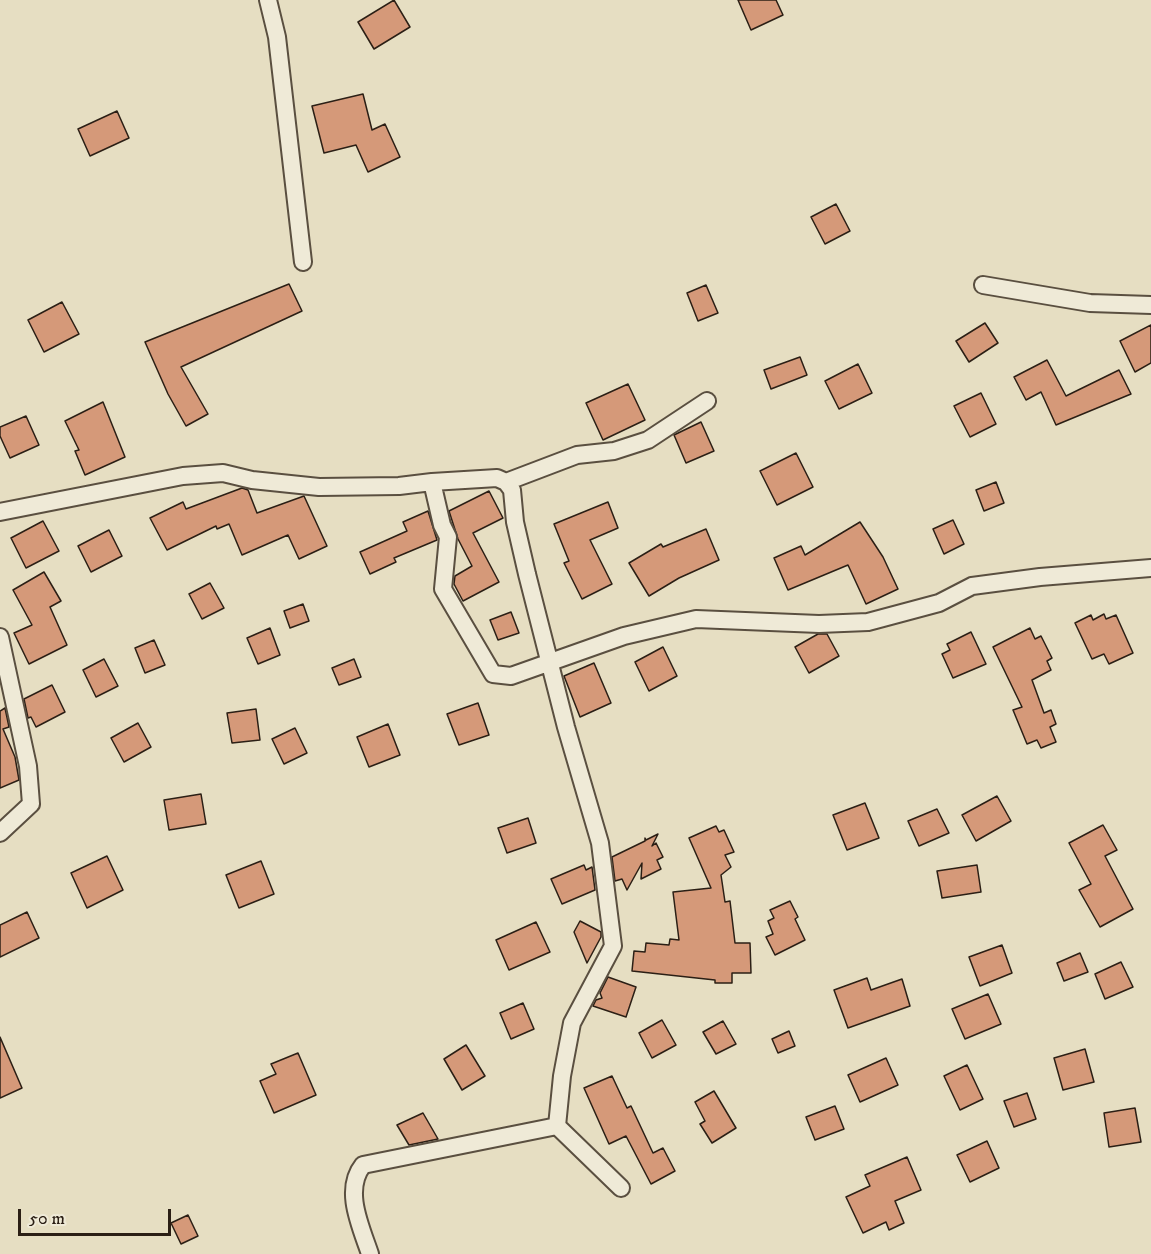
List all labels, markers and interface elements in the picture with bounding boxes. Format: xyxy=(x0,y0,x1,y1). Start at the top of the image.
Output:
scale bar xyxy=(21,1197,174,1235)
text: 50 m xyxy=(29,1208,65,1230)

